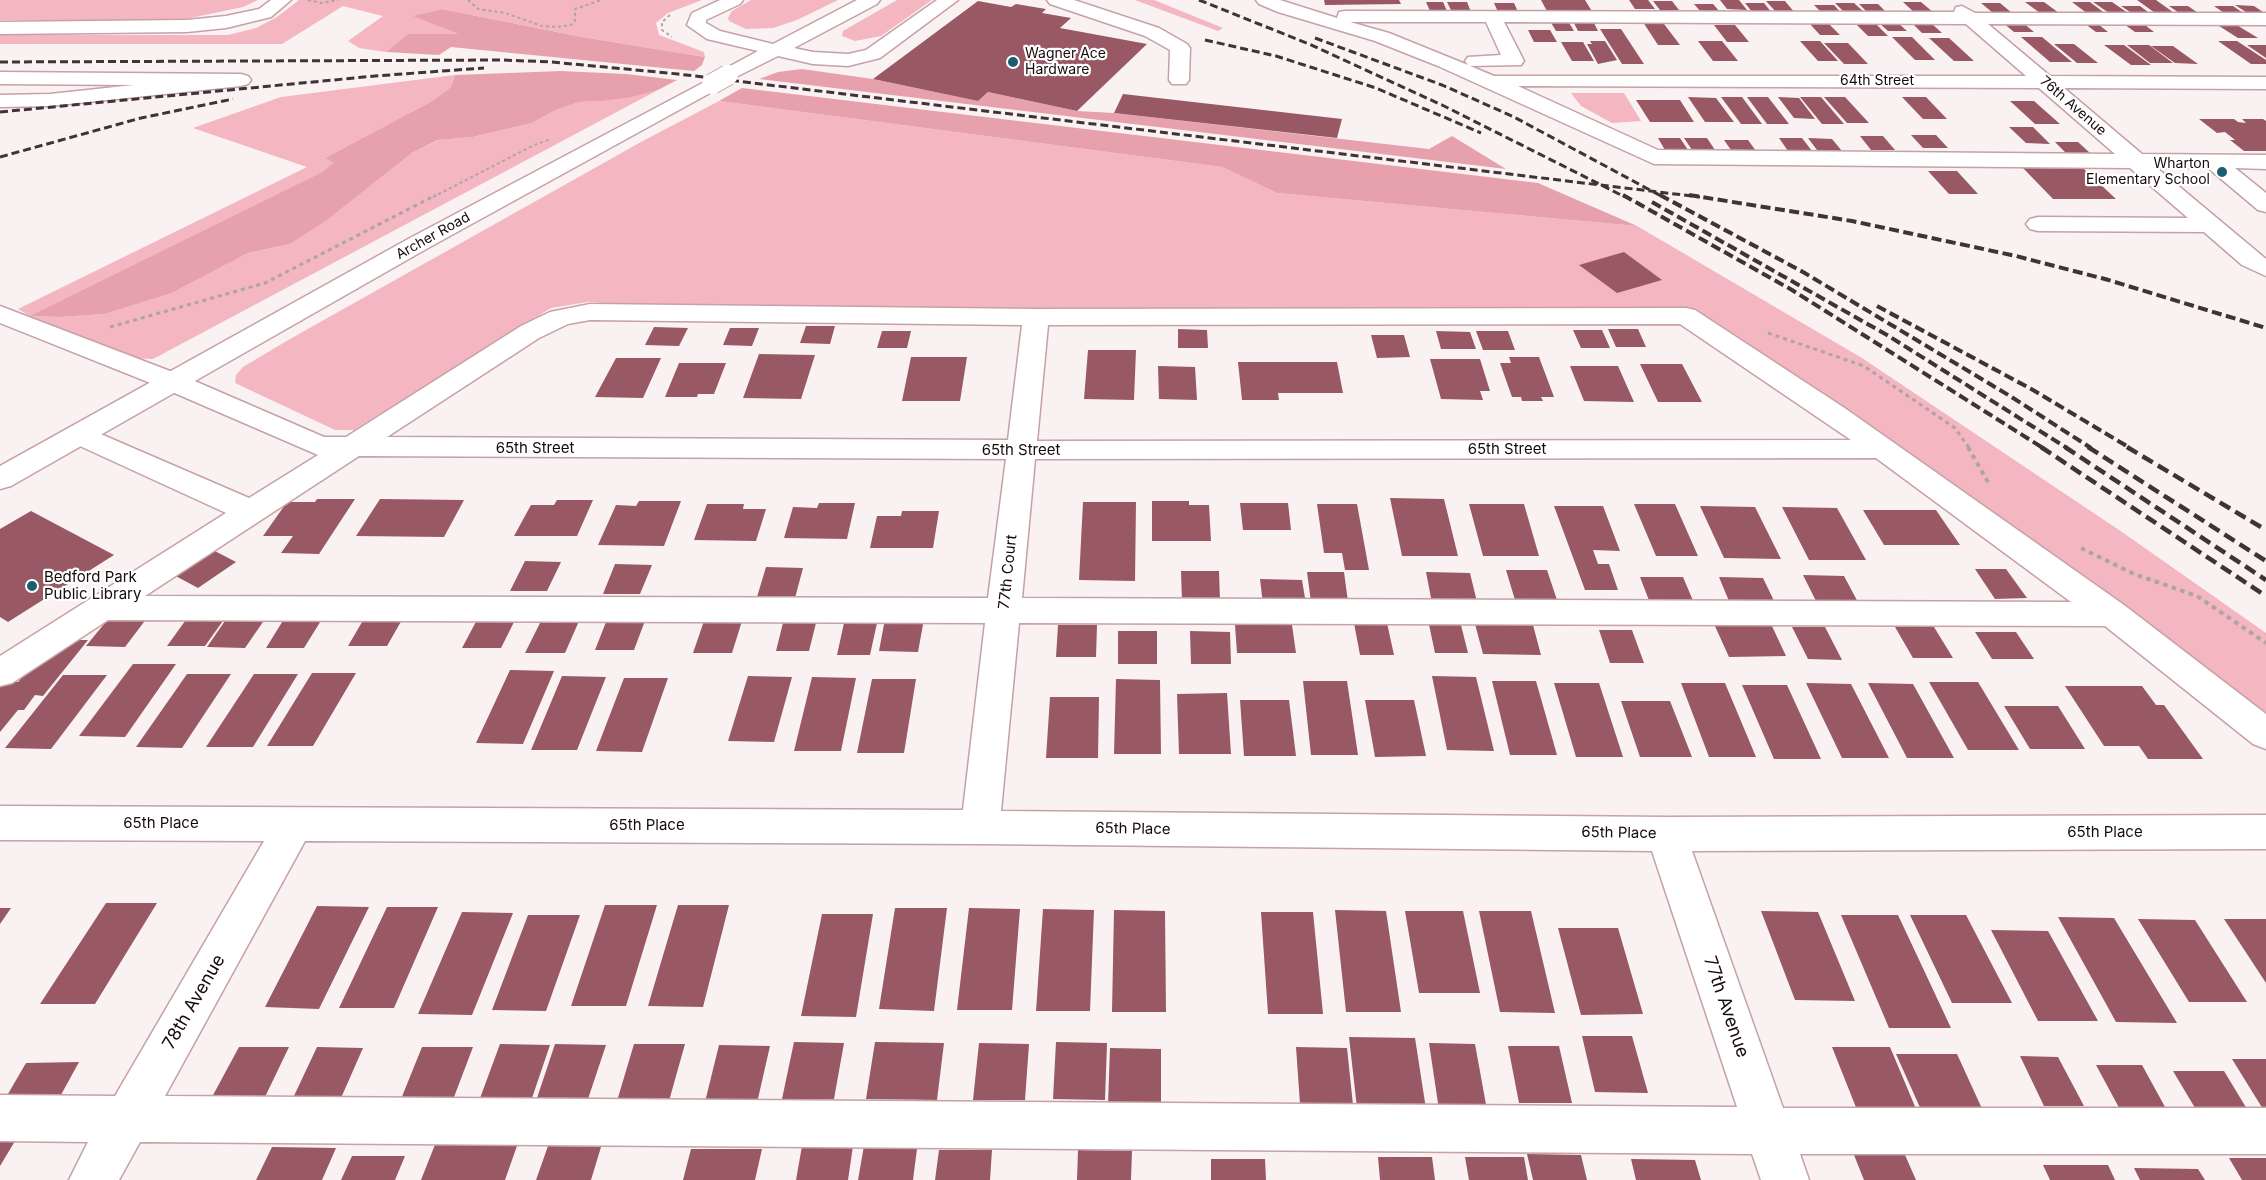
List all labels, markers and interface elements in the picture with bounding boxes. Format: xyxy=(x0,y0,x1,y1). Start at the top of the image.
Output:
place label: Wagner Ace Hardware xyxy=(1025,46,1106,78)
marker: Wagner Ace Hardware xyxy=(1006,55,1020,69)
street label: 64th Street xyxy=(1840,73,1914,89)
street label: 76th Avenue xyxy=(2036,73,2110,139)
place label: Wharton Elementary School xyxy=(2086,156,2210,188)
marker: Wharton Elementary School xyxy=(2215,165,2229,179)
street label: Archer Road xyxy=(393,209,473,263)
street label: 65th Street xyxy=(496,439,574,457)
street label: 65th Street xyxy=(1468,440,1546,458)
street label: 65th Street xyxy=(982,441,1060,459)
street label: 77th Court xyxy=(995,534,1021,610)
place label: Bedford Park Public Library xyxy=(44,568,141,603)
marker: Bedford Park Public Library xyxy=(25,579,39,593)
street label: 65th Place xyxy=(123,814,199,832)
street label: 65th Place xyxy=(609,816,685,834)
street label: 65th Place xyxy=(1095,819,1171,839)
street label: 65th Place xyxy=(1581,823,1657,843)
street label: 65th Place xyxy=(2067,823,2143,841)
street label: 78th Avenue xyxy=(158,951,230,1053)
street label: 77th Avenue xyxy=(1699,954,1753,1060)

